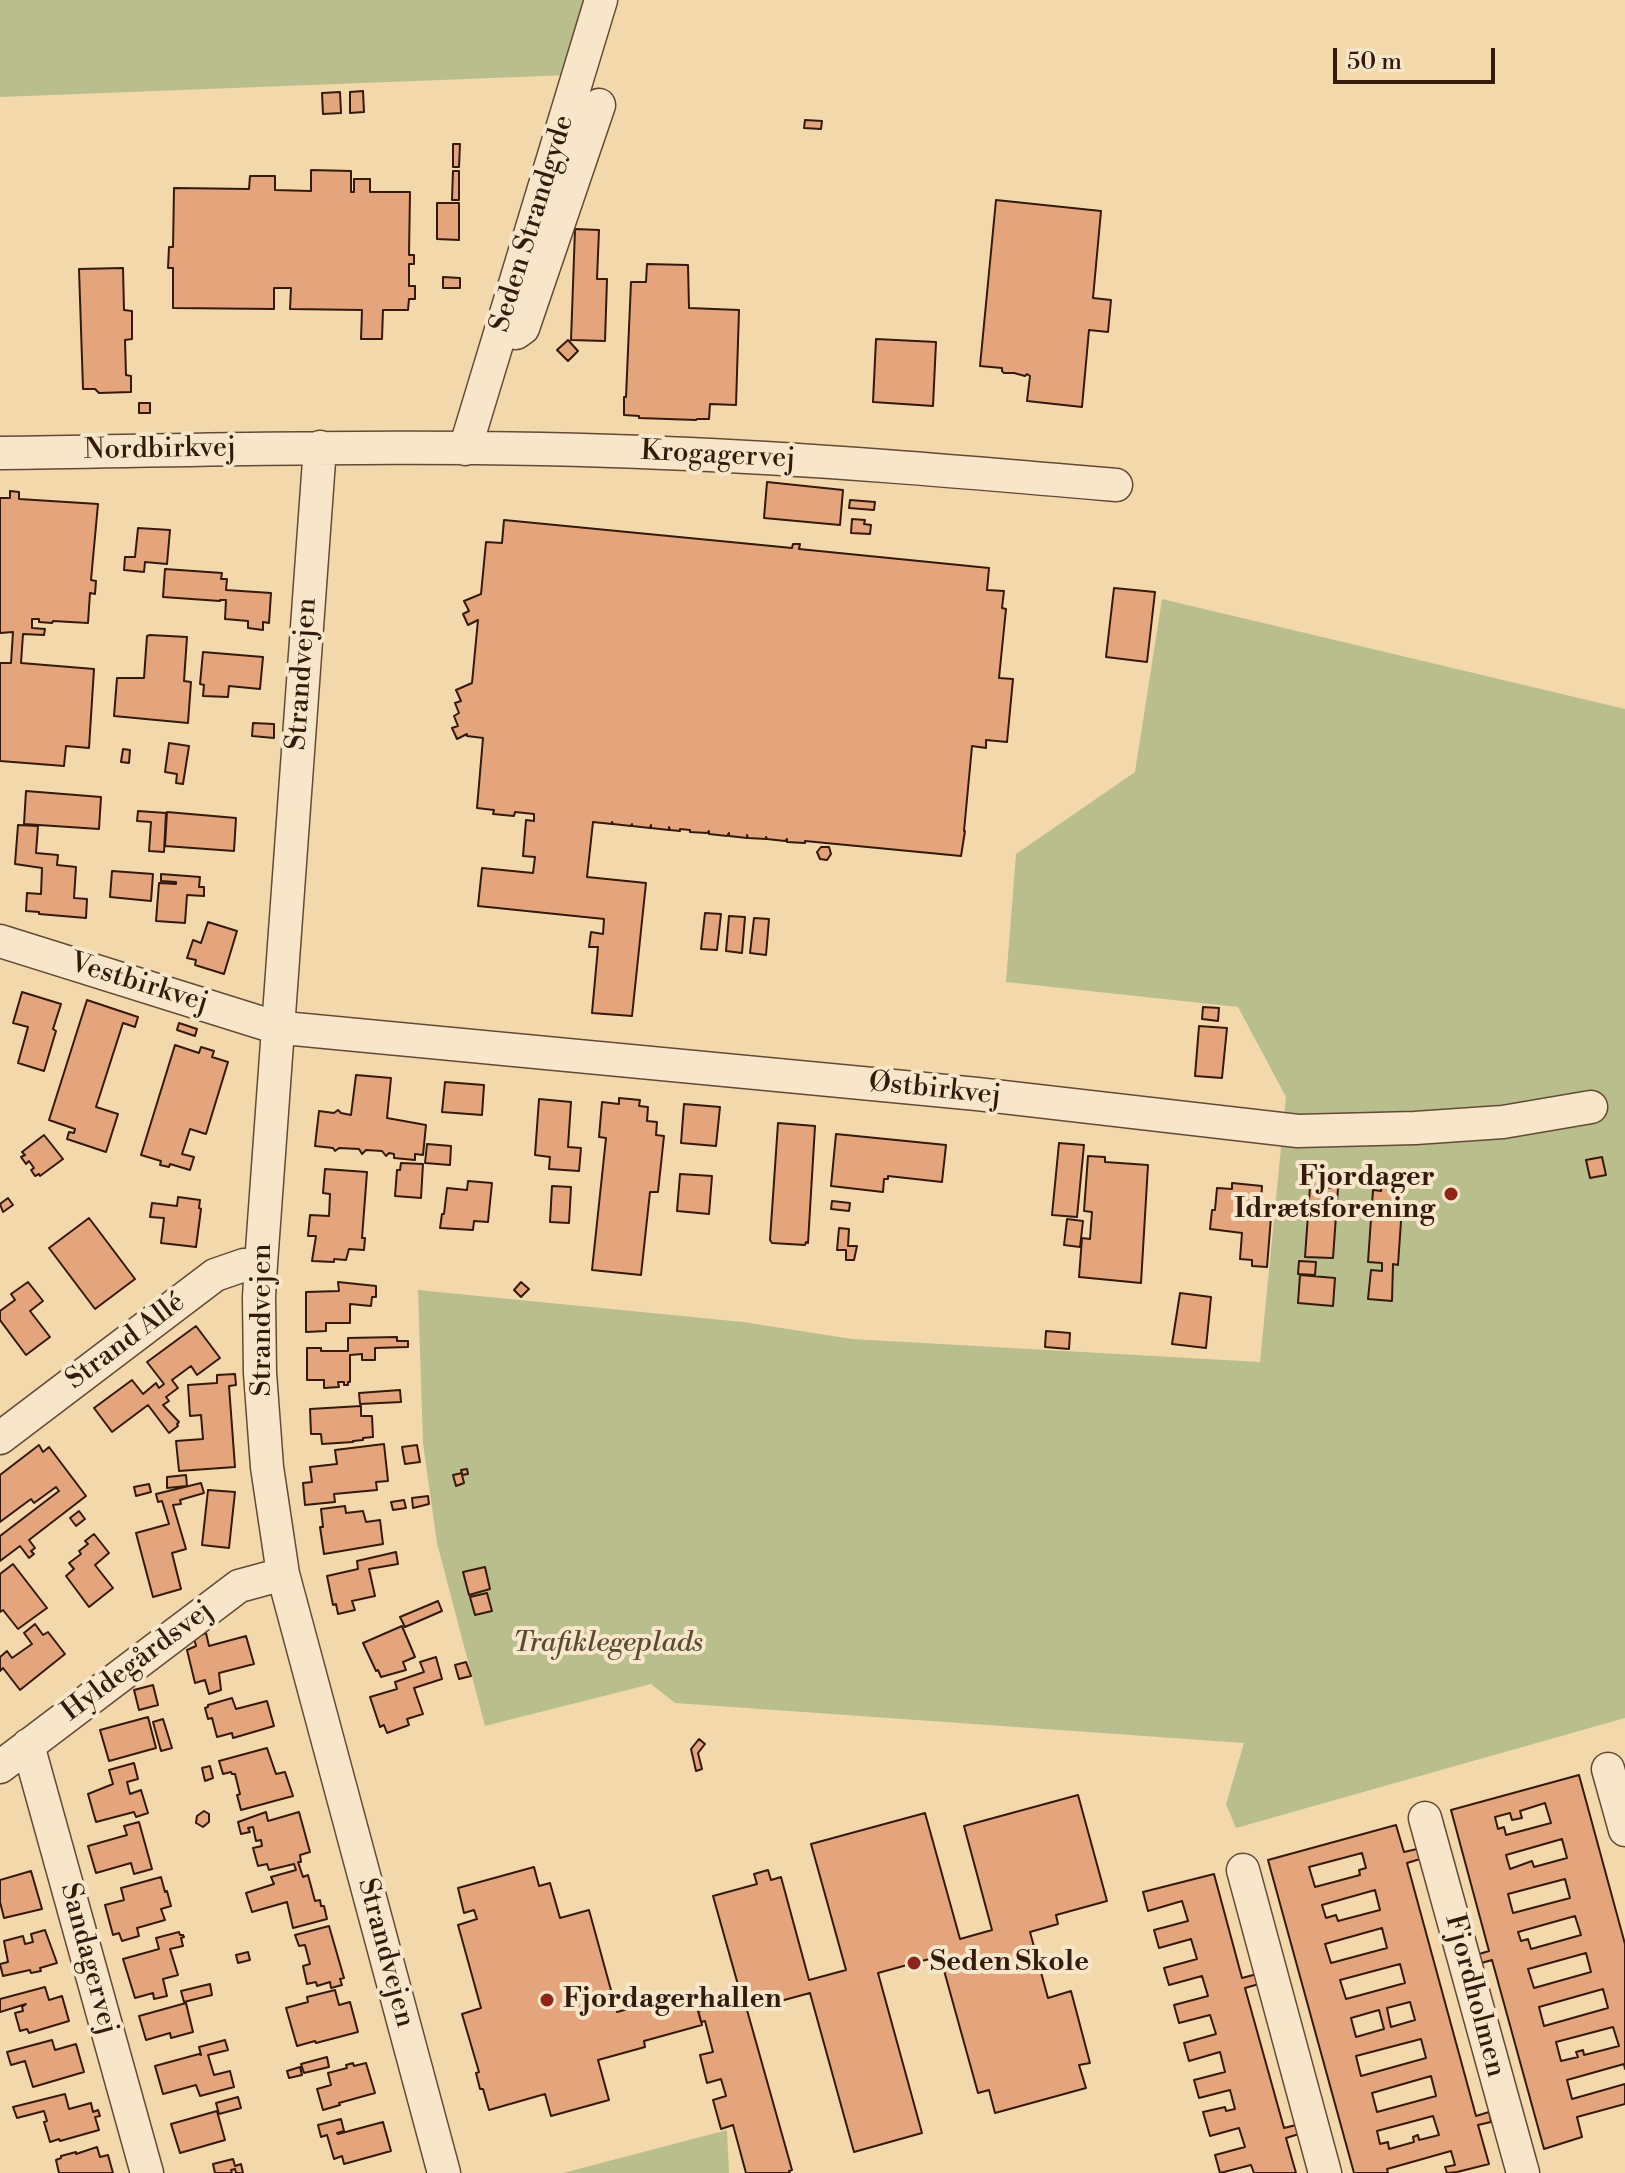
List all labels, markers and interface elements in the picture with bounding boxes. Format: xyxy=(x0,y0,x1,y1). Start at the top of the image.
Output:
scale bar xyxy=(1337,32,1499,82)
text: 50 m xyxy=(1347,47,1402,77)
street label: Seden Strandgyde xyxy=(484,111,582,337)
street label: Nordbirkvej xyxy=(83,432,237,468)
street label: Krogagervej xyxy=(640,435,796,477)
street label: Strandvejen xyxy=(281,597,325,751)
street label: Vestbirkvej xyxy=(66,947,212,1021)
street label: Østbirkvej xyxy=(867,1066,1003,1114)
place label: Fjordager Idrætsforening xyxy=(1234,1161,1435,1227)
marker: Fjordager Idrætsforening xyxy=(1442,1185,1460,1203)
street label: Strandvejen xyxy=(246,1244,280,1396)
street label: Strand Allé xyxy=(60,1286,192,1398)
street label: Hyldegårdsvej xyxy=(56,1594,220,1730)
park label: Trafiklegeplads xyxy=(513,1627,703,1661)
street label: Strandvejen xyxy=(349,1875,421,2031)
street label: Sandagervej xyxy=(52,1880,124,2038)
street label: Fjordholmen xyxy=(1436,1911,1512,2081)
place label: Seden Skole xyxy=(930,1946,1089,1980)
marker: Seden Skole xyxy=(905,1954,923,1972)
place label: Fjordagerhallen xyxy=(563,1983,782,2017)
marker: Fjordagerhallen xyxy=(538,1991,556,2009)

